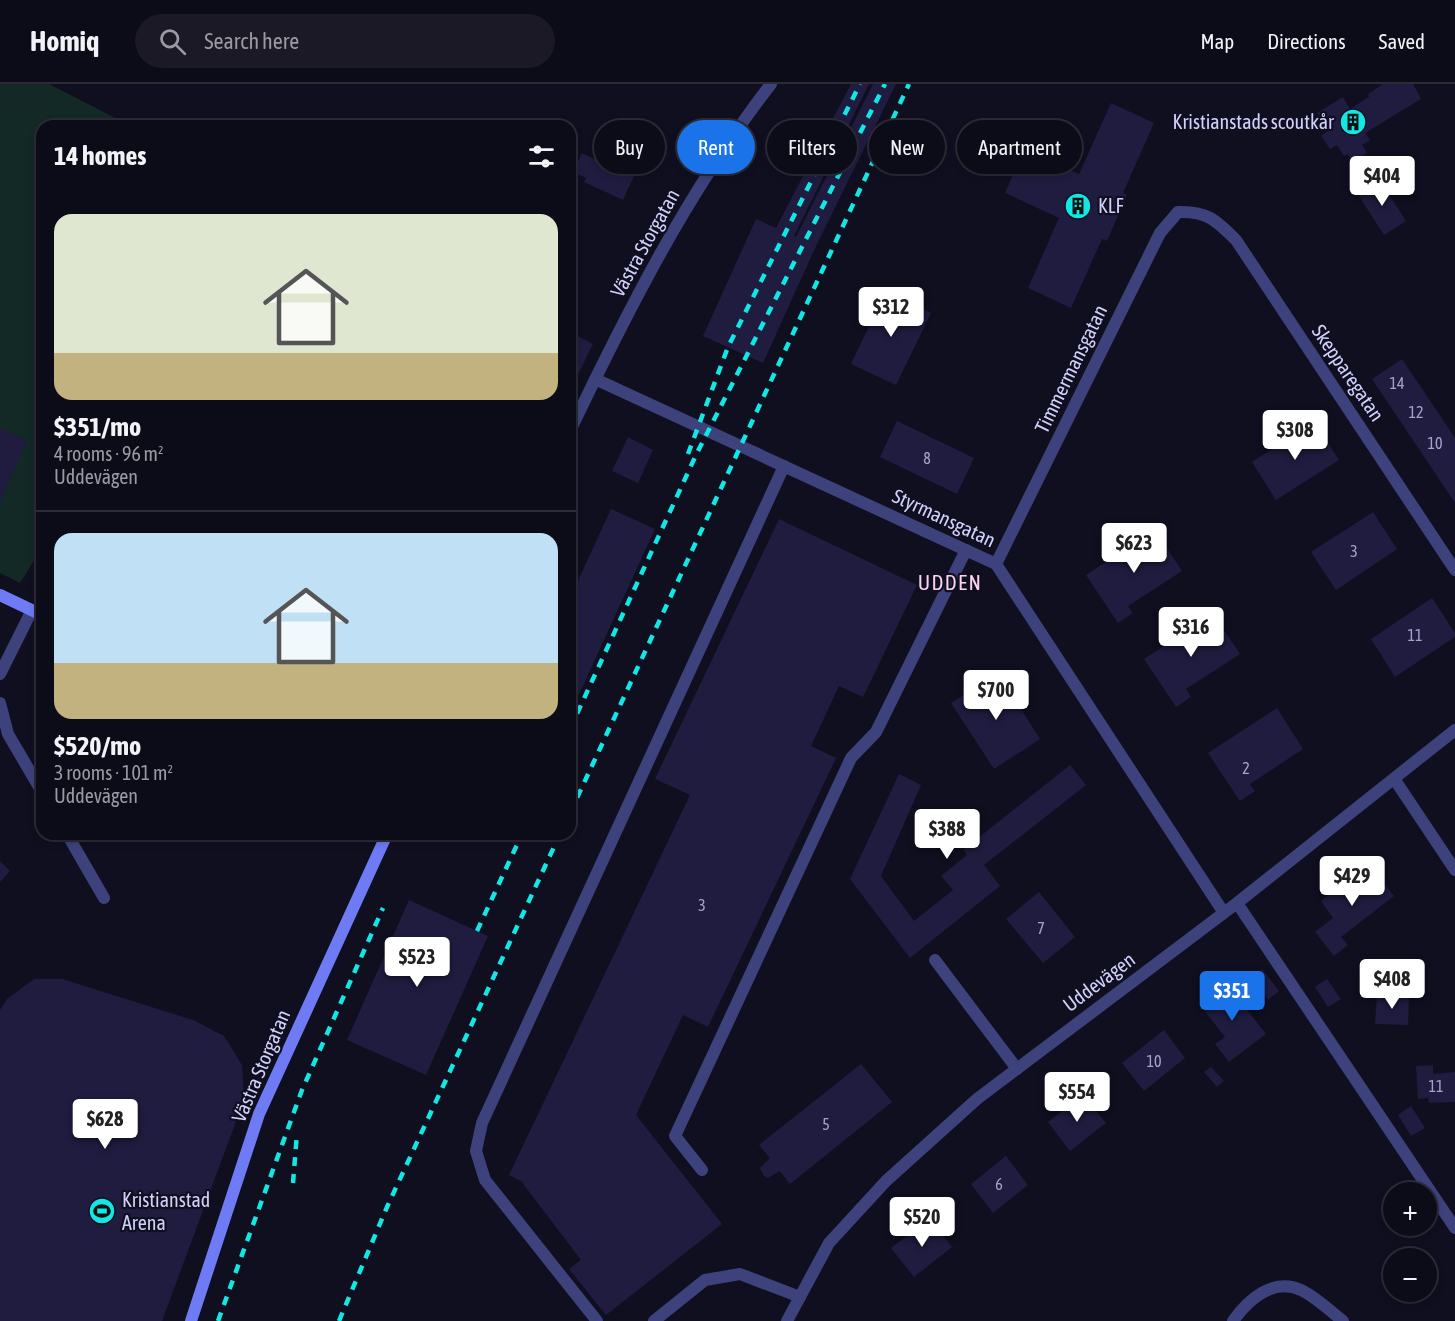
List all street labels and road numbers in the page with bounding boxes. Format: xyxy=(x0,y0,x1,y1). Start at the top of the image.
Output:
street label: Västra Storgatan xyxy=(605,185,684,301)
street label: Timmermansgatan xyxy=(1030,301,1111,437)
street label: Skepparegatan xyxy=(1308,320,1389,425)
street label: Styrmansgatan xyxy=(889,484,999,551)
street label: Uddevägen xyxy=(1058,947,1139,1016)
street label: Västra Storgatan xyxy=(227,1006,295,1125)

